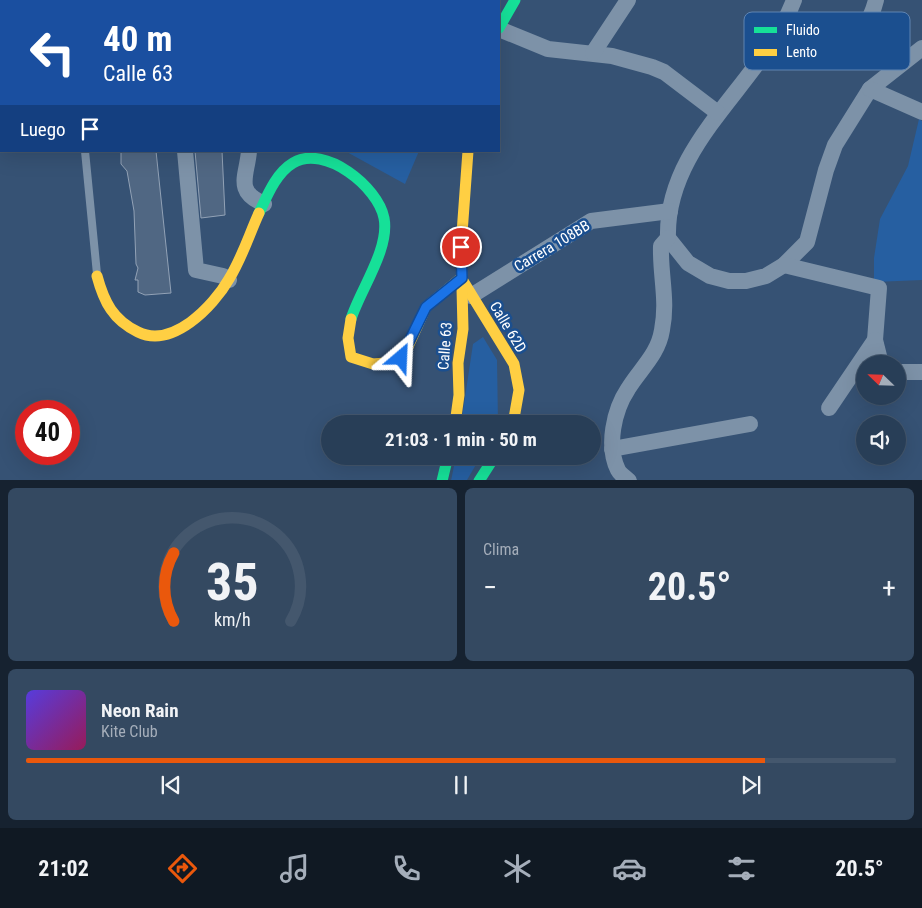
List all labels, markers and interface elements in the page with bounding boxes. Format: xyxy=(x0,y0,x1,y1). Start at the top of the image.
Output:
legend xyxy=(744,12,910,70)
text: 40 m xyxy=(103,19,172,60)
icon: left xyxy=(20,20,85,85)
text: Fluido xyxy=(786,22,820,38)
text: Lento xyxy=(786,44,817,60)
text: Calle 63 xyxy=(103,61,173,86)
icon: arrive xyxy=(76,115,104,143)
text: Luego xyxy=(20,118,66,141)
street label: Carrera 108BB xyxy=(511,216,593,276)
pin xyxy=(440,226,482,268)
icon: arrive xyxy=(447,233,475,261)
street label: Calle 62D xyxy=(486,298,530,356)
street label: Calle 63 xyxy=(434,322,456,370)
position arrow xyxy=(374,331,426,383)
north arrow xyxy=(856,355,906,405)
map controls xyxy=(856,355,906,465)
speed limit sign: 40 xyxy=(15,400,80,465)
button: sound xyxy=(856,415,906,465)
text: 21:03 · 1 min · 50 m xyxy=(385,428,537,451)
text: Clima xyxy=(483,540,519,559)
text: 35 xyxy=(206,552,259,613)
text: 20.5° xyxy=(648,565,731,609)
text: − xyxy=(483,571,497,604)
text: + xyxy=(882,571,896,604)
text: km/h xyxy=(214,609,251,630)
text: Neon Rain xyxy=(101,699,179,722)
text: Kite Club xyxy=(101,722,158,741)
icon: previous xyxy=(157,771,185,799)
icon: pause xyxy=(447,771,475,799)
icon: next xyxy=(737,771,765,799)
icon: directions xyxy=(165,851,200,886)
icon: music xyxy=(277,851,312,886)
icon: phone xyxy=(389,851,424,886)
icon: climate xyxy=(500,851,535,886)
icon: car xyxy=(612,851,647,886)
icon: filters xyxy=(724,851,759,886)
text: 21:02 xyxy=(38,856,89,881)
text: 20.5° xyxy=(835,856,884,881)

